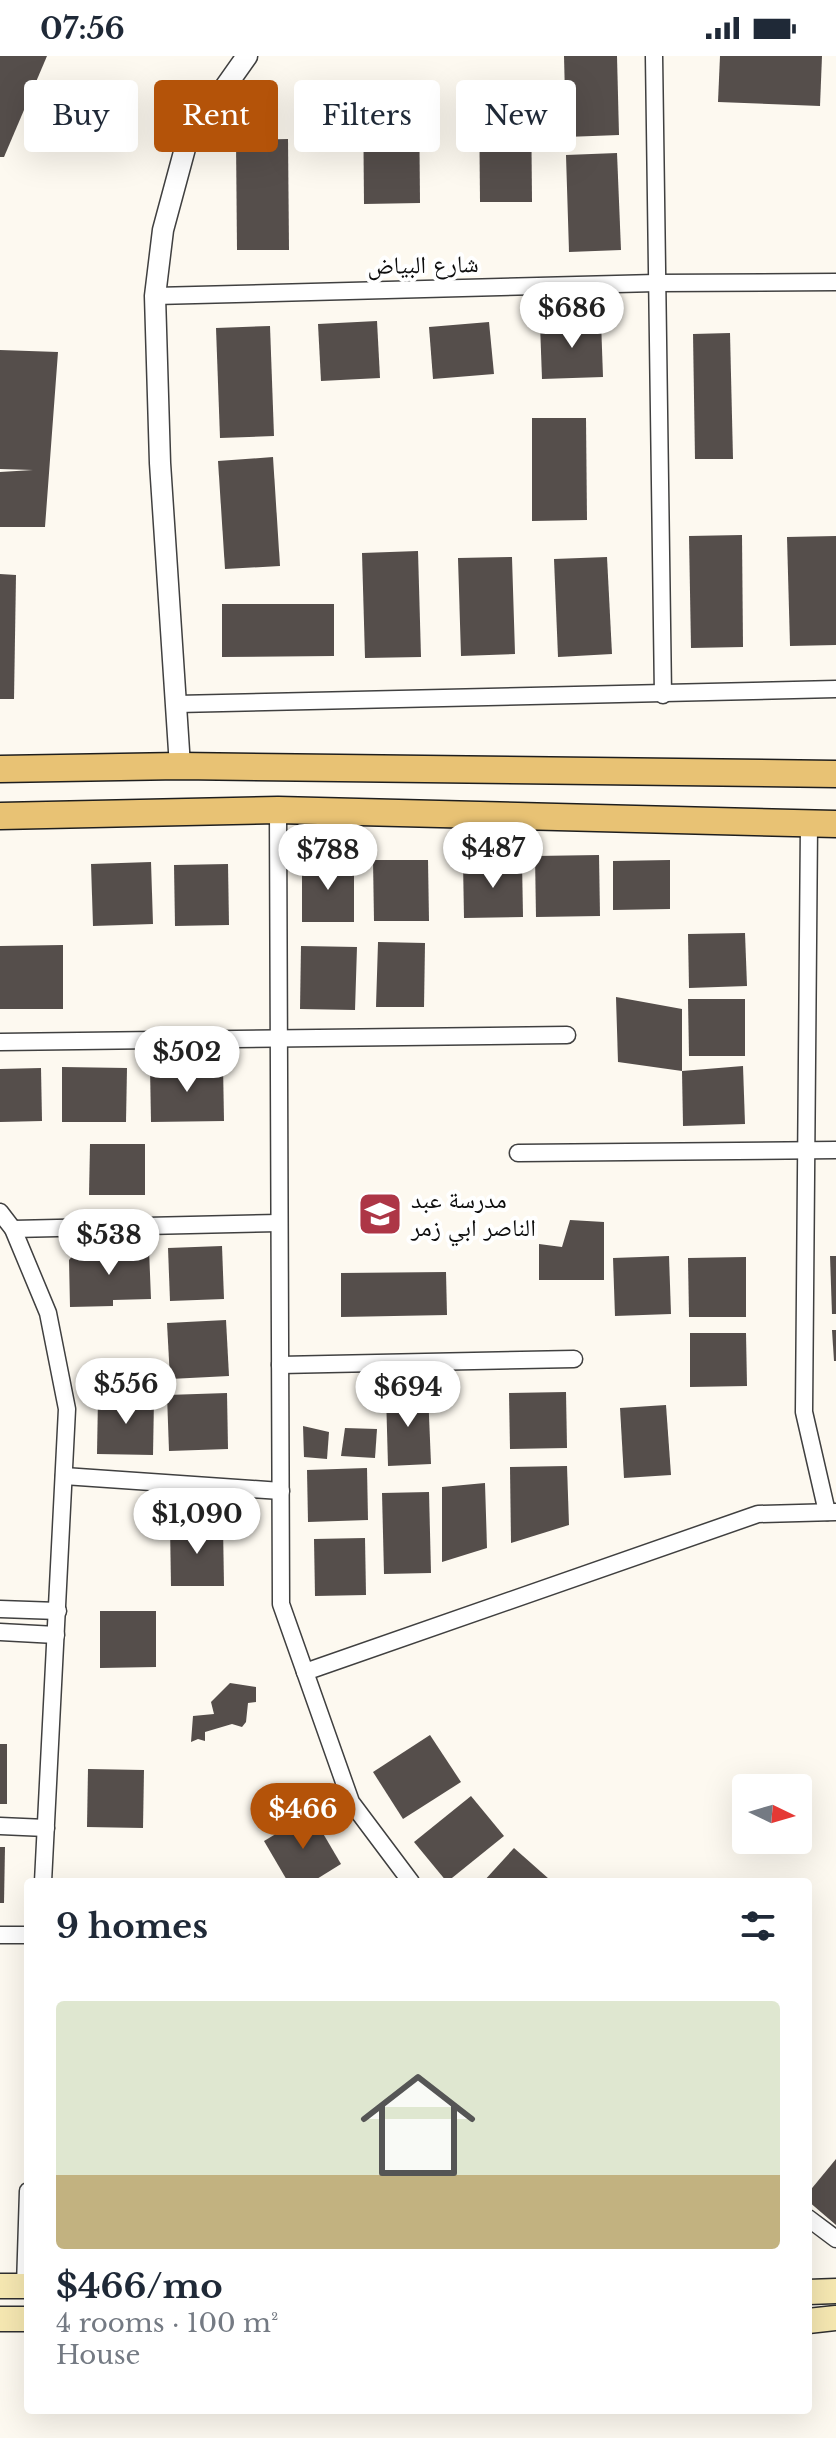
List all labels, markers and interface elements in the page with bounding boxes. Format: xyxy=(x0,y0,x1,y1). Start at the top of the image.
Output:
text: 07:56 xyxy=(40,10,125,47)
chip: Buy xyxy=(24,80,138,152)
chip: Rent xyxy=(154,80,278,152)
chip: Filters xyxy=(294,80,440,152)
chip: New xyxy=(456,80,576,152)
street label: شارع البياض xyxy=(367,249,479,281)
pin: $686 xyxy=(525,282,619,350)
text: $686 xyxy=(538,292,606,324)
pin: $487 xyxy=(446,822,540,890)
pin: $788 xyxy=(281,824,375,892)
text: $487 xyxy=(461,832,525,864)
text: $788 xyxy=(296,834,360,866)
pin: $502 xyxy=(140,1026,234,1094)
text: $502 xyxy=(153,1036,221,1068)
place label: مدرسة عبد الناصر ابي زمر xyxy=(410,1185,536,1247)
school or university icon: مدرسة عبد الناصر ابي زمر xyxy=(356,1190,404,1238)
pin: $538 xyxy=(62,1209,156,1277)
text: $538 xyxy=(76,1219,142,1251)
pin: $556 xyxy=(79,1358,173,1426)
pin: $694 xyxy=(361,1361,455,1429)
text: $556 xyxy=(93,1368,159,1400)
text: $694 xyxy=(373,1371,443,1403)
pin: $1,090 xyxy=(132,1488,262,1556)
text: $1,090 xyxy=(151,1498,243,1530)
north arrow xyxy=(732,1774,812,1854)
map controls xyxy=(732,1774,812,1854)
pin: $466 xyxy=(256,1783,350,1851)
text: $466 xyxy=(268,1793,338,1825)
icon: filters xyxy=(736,1904,780,1948)
text: 9 homes xyxy=(56,1905,208,1947)
icon: home xyxy=(346,2053,490,2197)
text: $466/mo xyxy=(56,2265,223,2307)
text: 4 rooms · 100 m² xyxy=(56,2307,278,2339)
text: House xyxy=(56,2339,140,2371)

